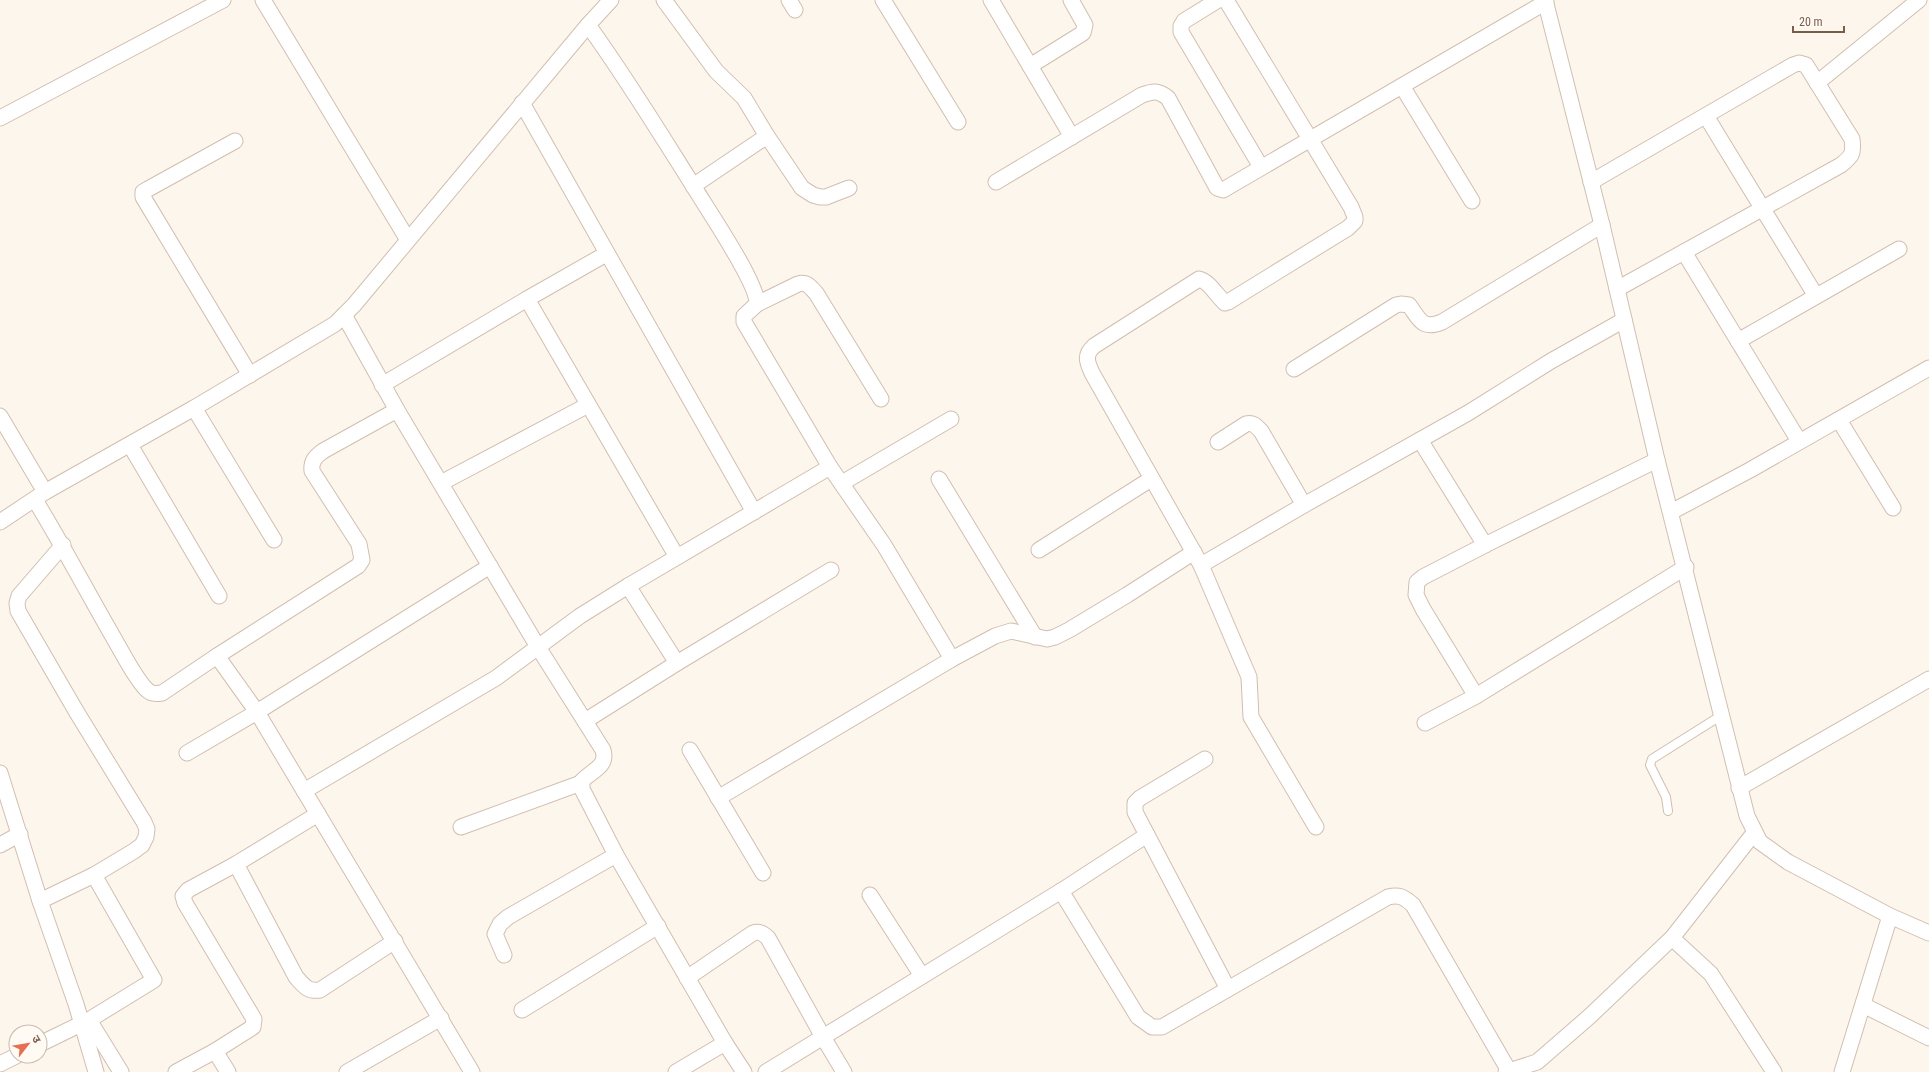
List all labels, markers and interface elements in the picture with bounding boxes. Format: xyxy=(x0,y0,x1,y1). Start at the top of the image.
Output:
scale bar xyxy=(1793,8,1844,34)
text: 20 m xyxy=(1799,15,1823,29)
north arrow xyxy=(8,1024,48,1064)
text: उ xyxy=(29,1033,44,1046)

